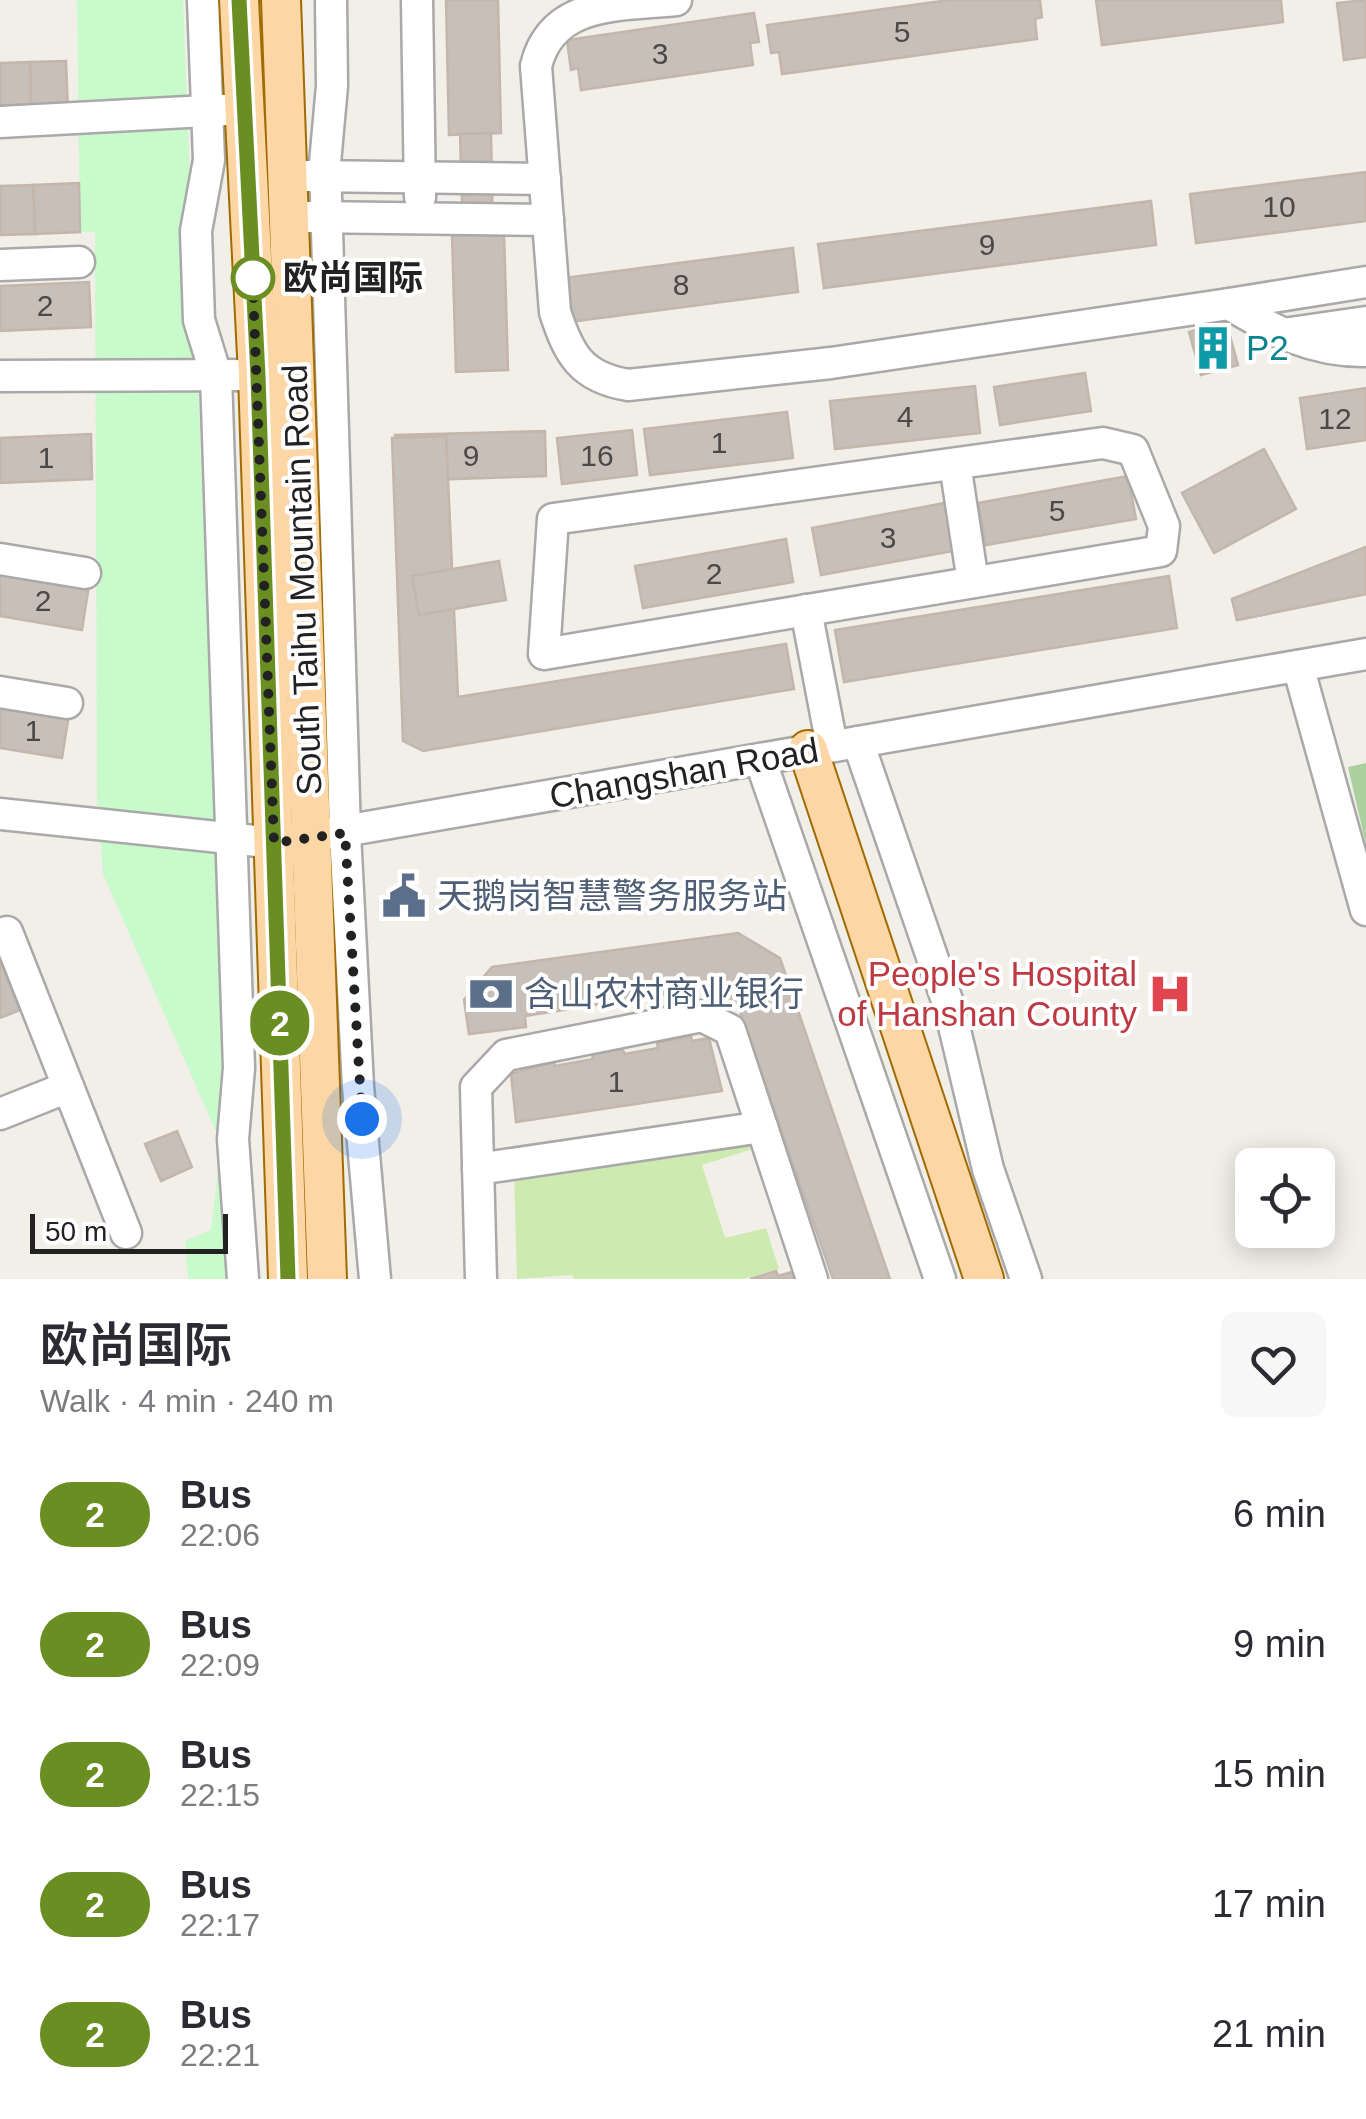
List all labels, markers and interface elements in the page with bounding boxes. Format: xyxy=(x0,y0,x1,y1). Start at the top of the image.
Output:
house number: 5 xyxy=(894,15,910,48)
house number: 3 xyxy=(652,37,668,70)
house number: 10 xyxy=(1262,190,1296,223)
house number: 9 xyxy=(979,228,995,261)
marker: 欧尚国际 xyxy=(232,257,274,299)
place label: 欧尚国际 xyxy=(283,258,423,297)
house number: 8 xyxy=(673,268,689,301)
house number: 2 xyxy=(37,289,53,322)
building icon: P2 xyxy=(1189,324,1237,372)
place label: P2 xyxy=(1246,328,1289,367)
street label: South Taihu Mountain Road xyxy=(274,364,329,796)
house number: 4 xyxy=(897,400,913,433)
house number: 12 xyxy=(1318,402,1352,435)
house number: 1 xyxy=(711,426,727,459)
house number: 9 xyxy=(463,439,479,472)
house number: 16 xyxy=(580,439,614,472)
house number: 1 xyxy=(38,441,54,474)
house number: 5 xyxy=(1049,494,1065,527)
house number: 3 xyxy=(880,521,896,554)
house number: 2 xyxy=(706,557,722,590)
house number: 2 xyxy=(35,584,51,617)
house number: 1 xyxy=(25,714,41,747)
street label: Changshan Road xyxy=(546,730,821,815)
public building icon: 天鹅岗智慧警务服务站 xyxy=(380,872,428,920)
place label: 天鹅岗智慧警务服务站 xyxy=(437,876,787,915)
place label: People's Hospital of Hanshan County xyxy=(837,954,1137,1033)
bank icon: 含山农村商业银行 xyxy=(467,970,515,1018)
hospital icon: People's Hospital of Hanshan County xyxy=(1146,970,1194,1018)
place label: 含山农村商业银行 xyxy=(524,974,804,1013)
line badge: 2 xyxy=(248,990,312,1056)
text: 2 xyxy=(270,1004,290,1043)
house number: 1 xyxy=(608,1065,624,1098)
your location xyxy=(337,1094,387,1144)
map controls xyxy=(1235,1148,1335,1248)
button: locate xyxy=(1235,1148,1335,1248)
scale bar xyxy=(30,1209,228,1254)
text: 50 m xyxy=(45,1216,107,1247)
button: heart xyxy=(1221,1312,1326,1417)
text: 欧尚国际 xyxy=(40,1319,232,1372)
text: Walk · 4 min · 240 m xyxy=(40,1383,334,1419)
text: Bus xyxy=(180,1474,252,1516)
text: 6 min xyxy=(1233,1493,1326,1535)
text: 2 xyxy=(85,1495,105,1534)
text: 22:06 xyxy=(180,1517,260,1553)
text: Bus xyxy=(180,1604,252,1646)
text: 9 min xyxy=(1233,1623,1326,1665)
text: 2 xyxy=(85,1625,105,1664)
text: 22:09 xyxy=(180,1647,260,1683)
text: Bus xyxy=(180,1734,252,1776)
text: 15 min xyxy=(1212,1753,1326,1795)
text: 2 xyxy=(85,1755,105,1794)
text: 22:15 xyxy=(180,1777,260,1813)
text: Bus xyxy=(180,1864,252,1906)
text: 17 min xyxy=(1212,1883,1326,1925)
text: 2 xyxy=(85,1885,105,1924)
text: 22:17 xyxy=(180,1907,260,1943)
text: Bus xyxy=(180,1994,252,2036)
text: 21 min xyxy=(1212,2013,1326,2055)
text: 2 xyxy=(85,2015,105,2054)
text: 22:21 xyxy=(180,2037,260,2073)

